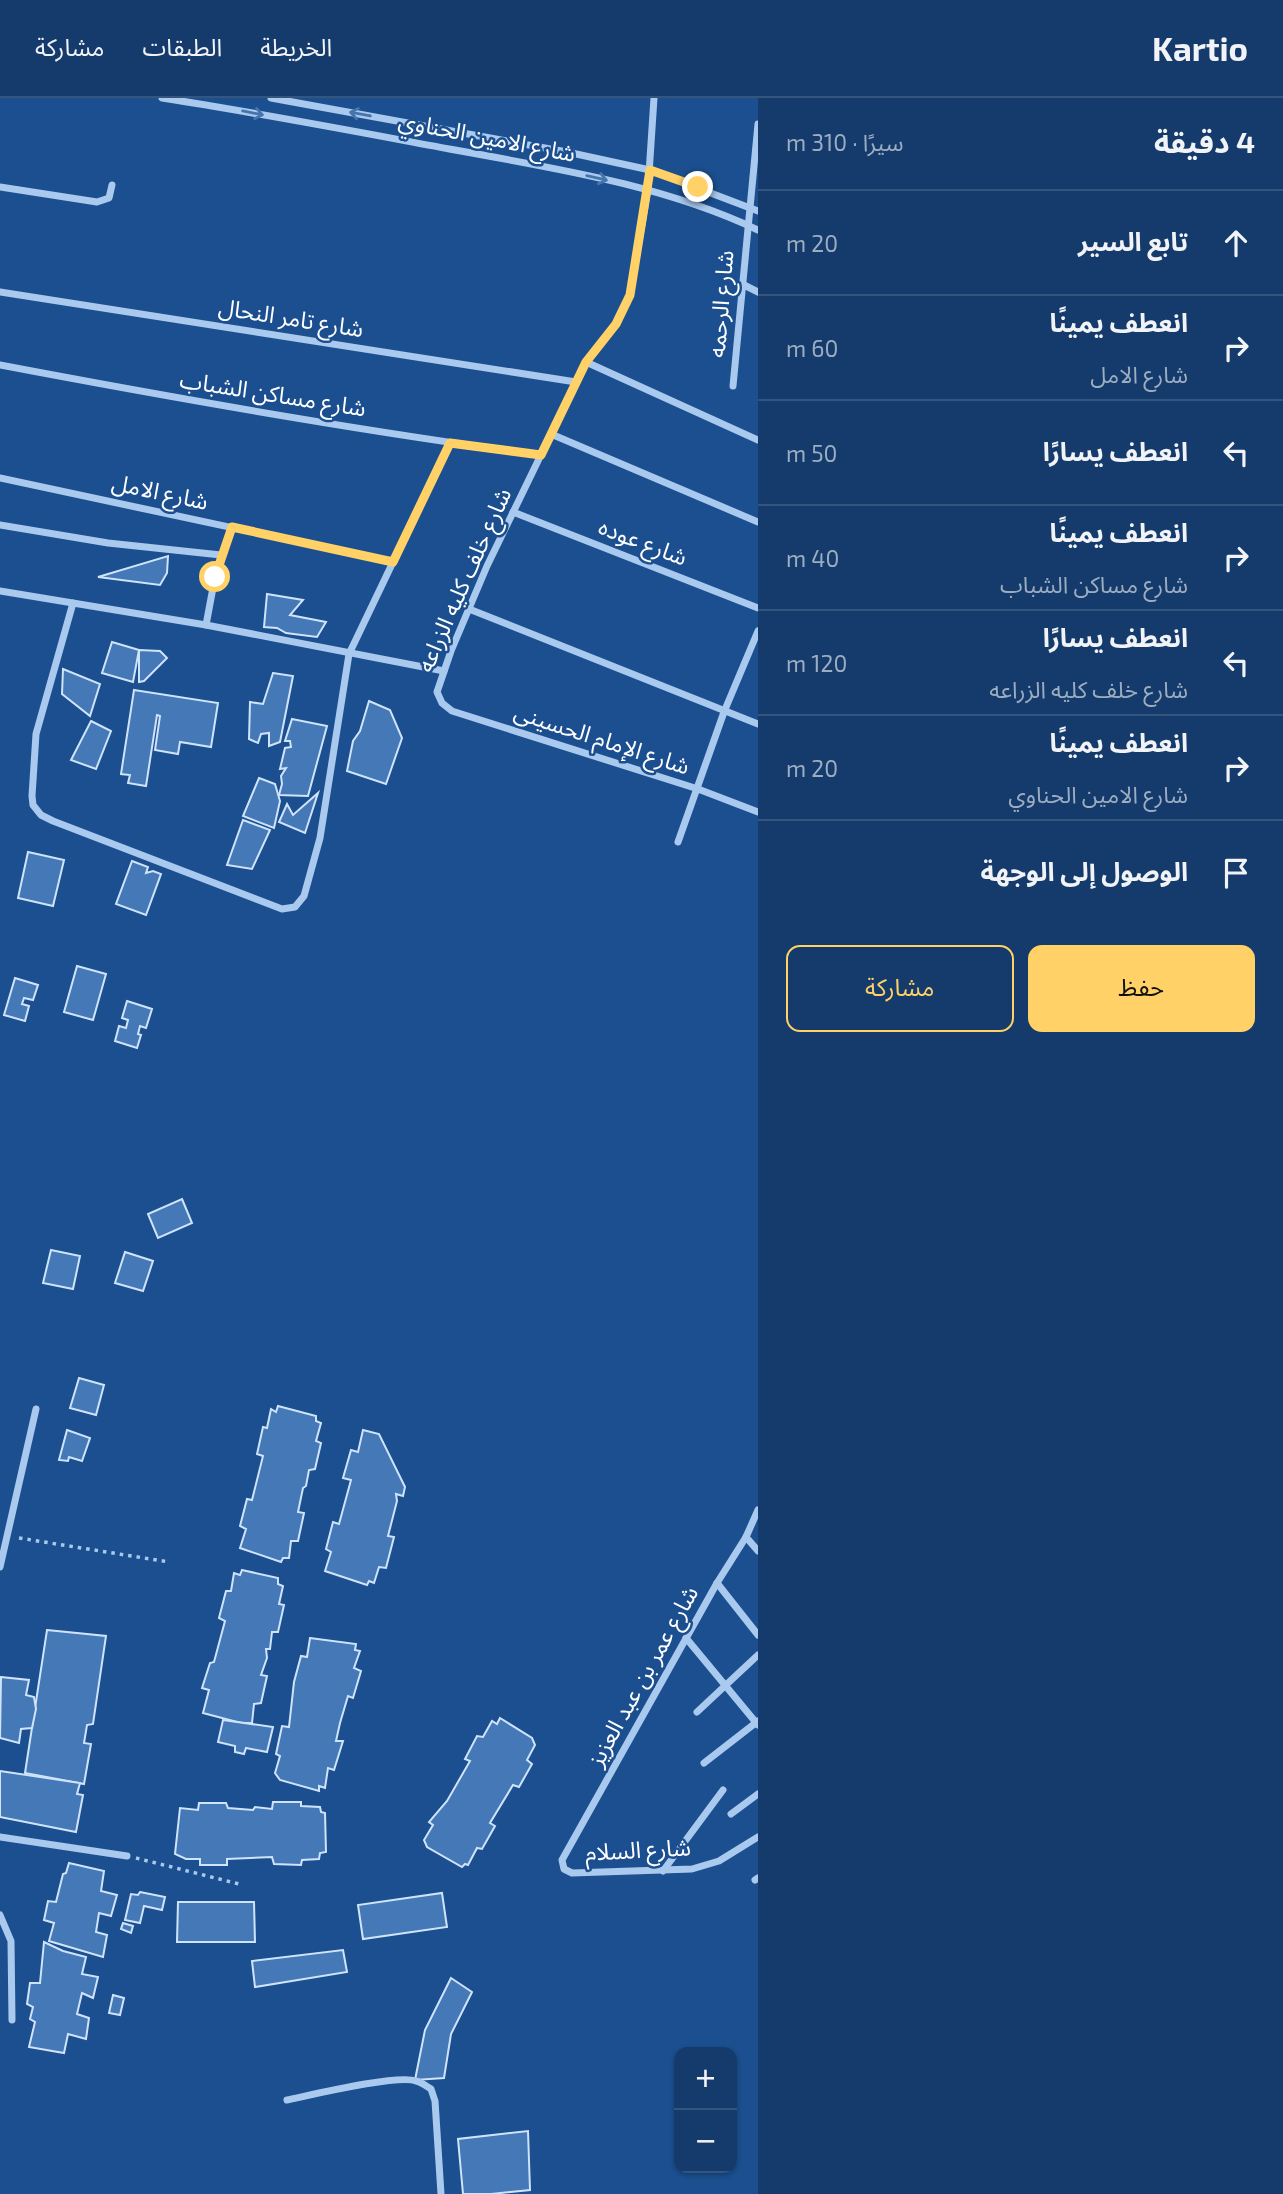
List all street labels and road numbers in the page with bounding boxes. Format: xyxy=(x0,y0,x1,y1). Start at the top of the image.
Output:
street label: شارع الامين الحناوي xyxy=(395,105,578,171)
street label: شارع الرحمه xyxy=(701,249,743,359)
street label: شارع تامر النحال xyxy=(216,292,366,346)
street label: شارع مساكن الشباب xyxy=(177,364,368,426)
street label: شارع الامل xyxy=(109,467,211,519)
street label: شارع خلف كليه الزراعه xyxy=(410,483,520,678)
street label: شارع عوده xyxy=(594,511,692,574)
street label: شارع الإمام الحسينى xyxy=(509,696,694,784)
street label: شارع عمر بن عبد العزيز xyxy=(580,1580,707,1773)
street label: شارع السلام xyxy=(584,1832,692,1871)

